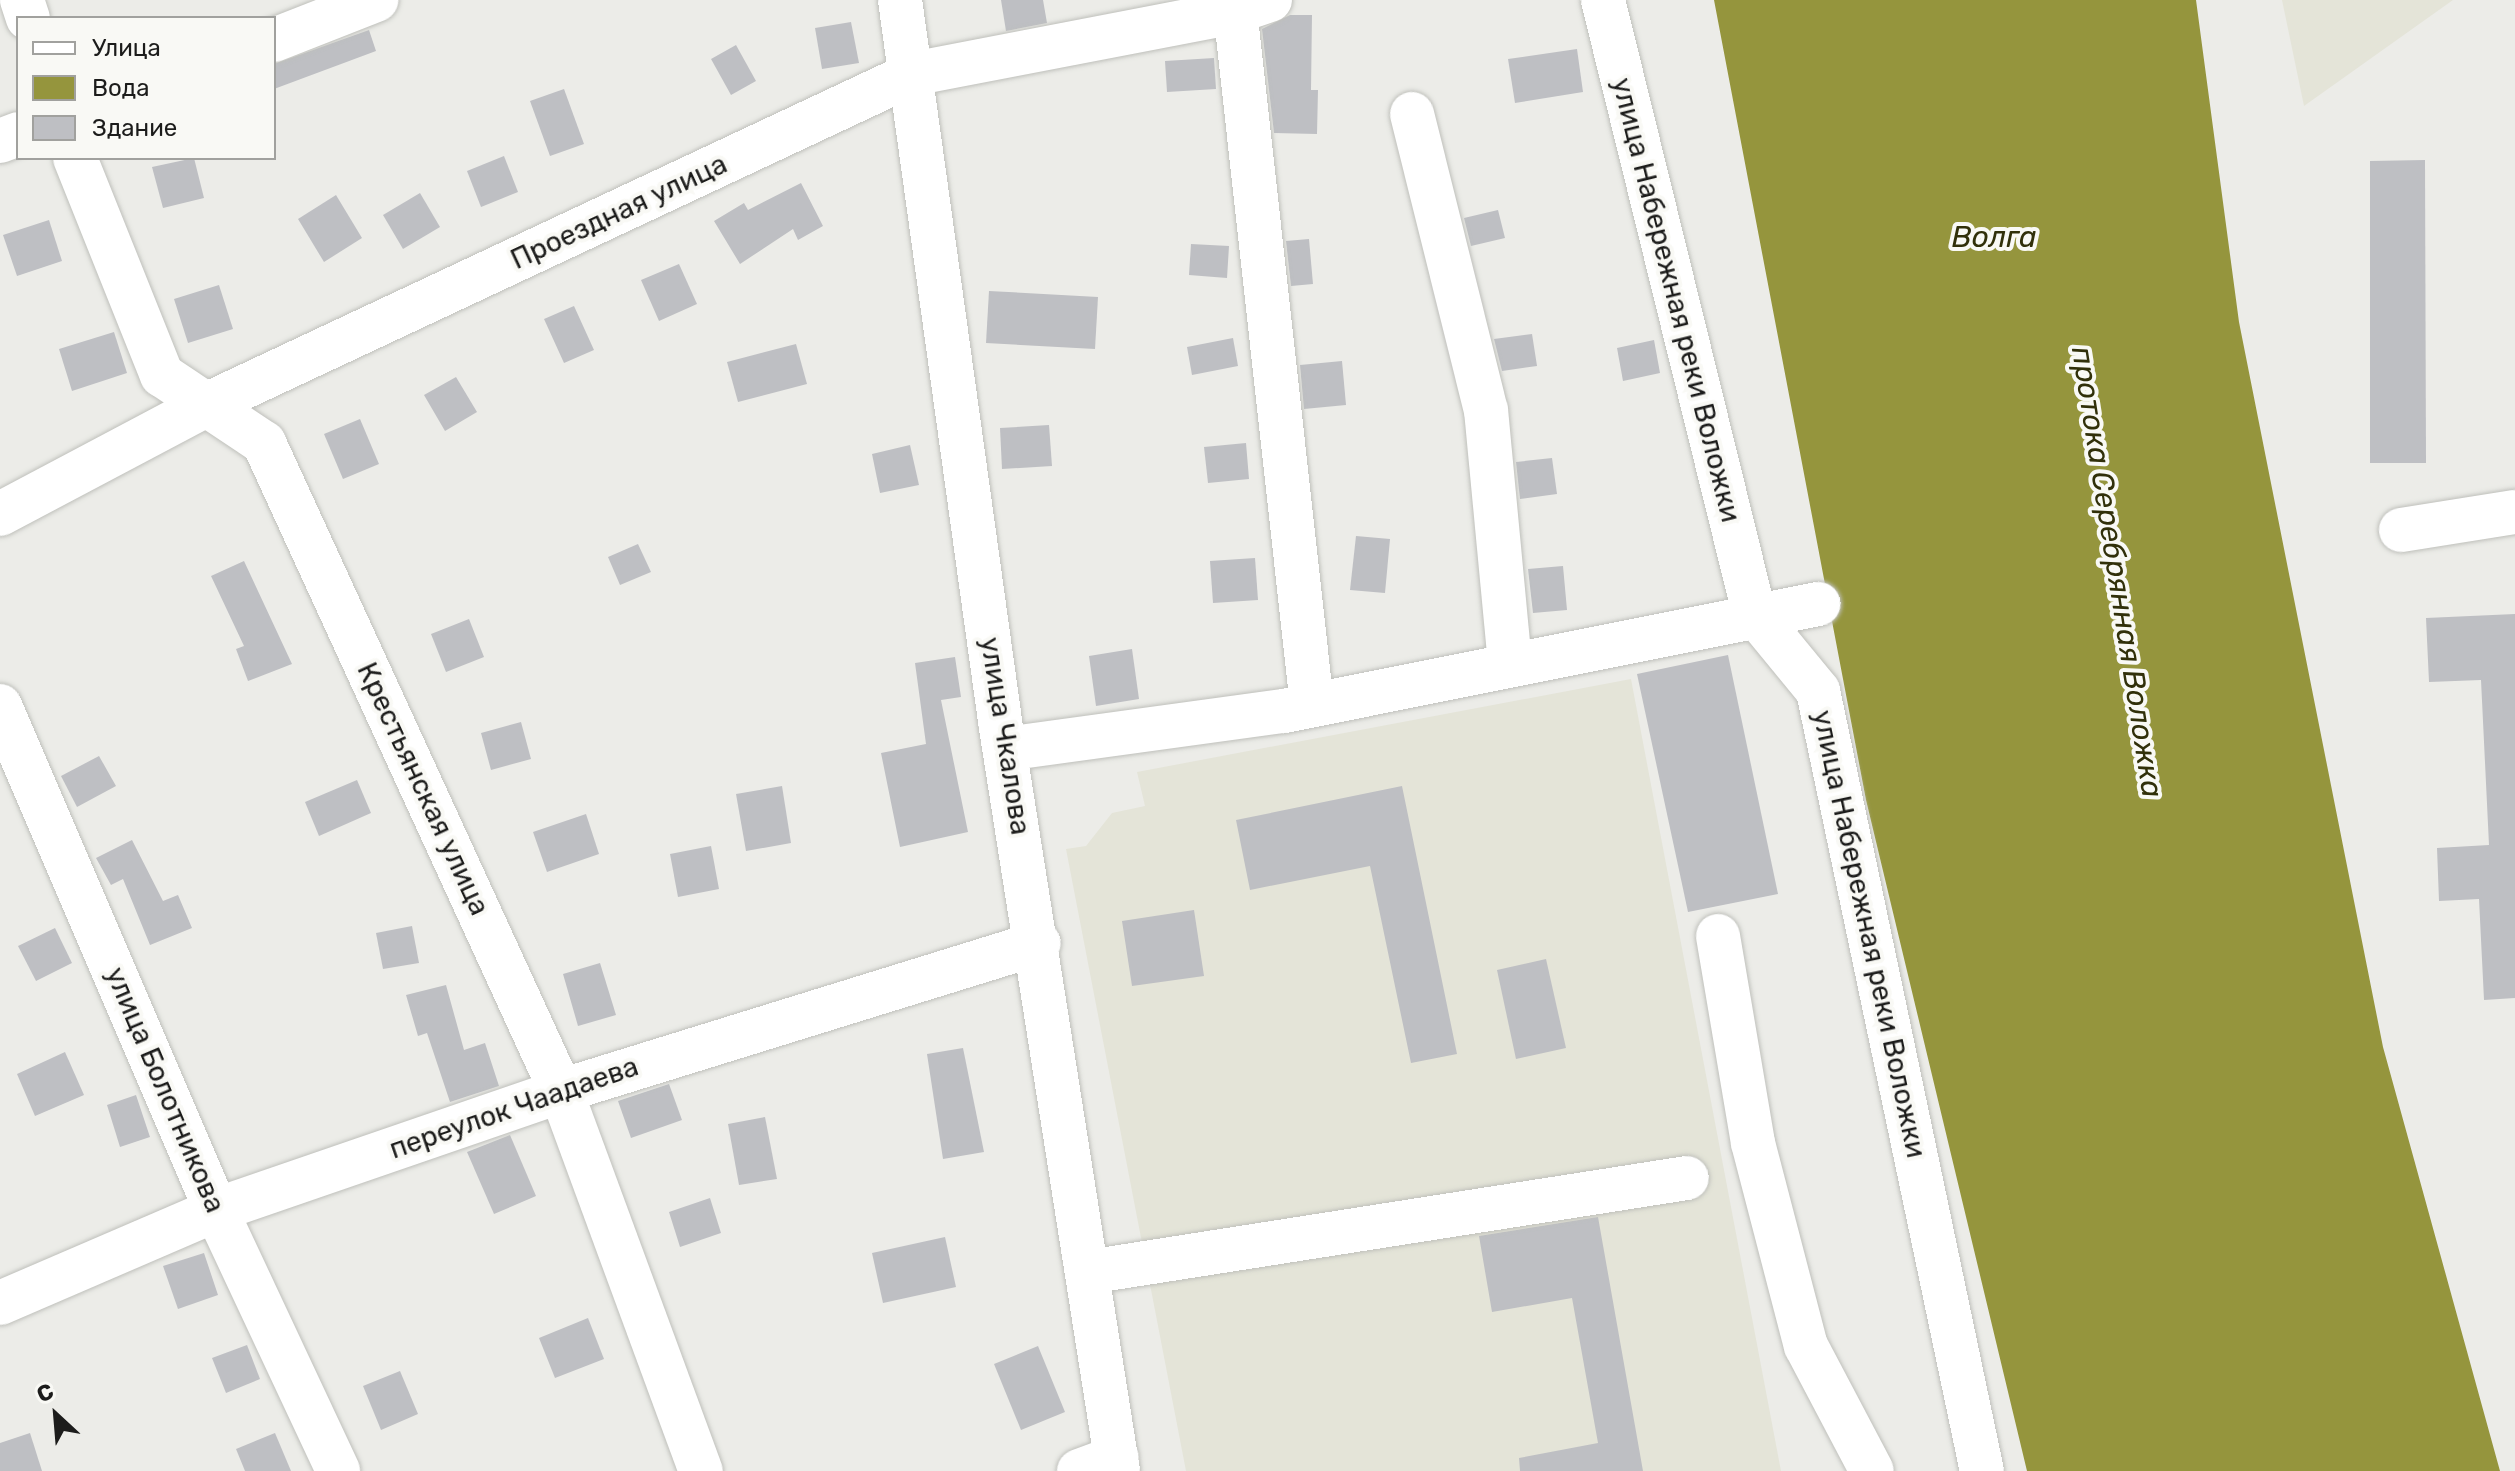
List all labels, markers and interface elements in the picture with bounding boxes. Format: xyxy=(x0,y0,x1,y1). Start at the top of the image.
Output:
legend xyxy=(16,16,276,160)
text: Улица xyxy=(92,34,161,62)
text: Вода xyxy=(92,74,149,102)
street label: улица Набережная реки Воложки xyxy=(1604,74,1748,526)
text: Здание xyxy=(92,114,177,142)
street label: Проездная улица xyxy=(506,147,732,277)
water label: Волга xyxy=(1952,219,2036,255)
water label: протока Серебрянная Воложка xyxy=(2064,344,2170,800)
street label: улица Чкалова xyxy=(973,635,1037,837)
street label: Крестьянская улица xyxy=(350,657,496,921)
street label: улица Набережная реки Воложки xyxy=(1805,707,1933,1161)
street label: улица Болотникова xyxy=(98,962,232,1218)
street label: переулок Чаадаева xyxy=(385,1050,643,1166)
north arrow xyxy=(16,1375,96,1455)
text: С xyxy=(32,1377,58,1409)

